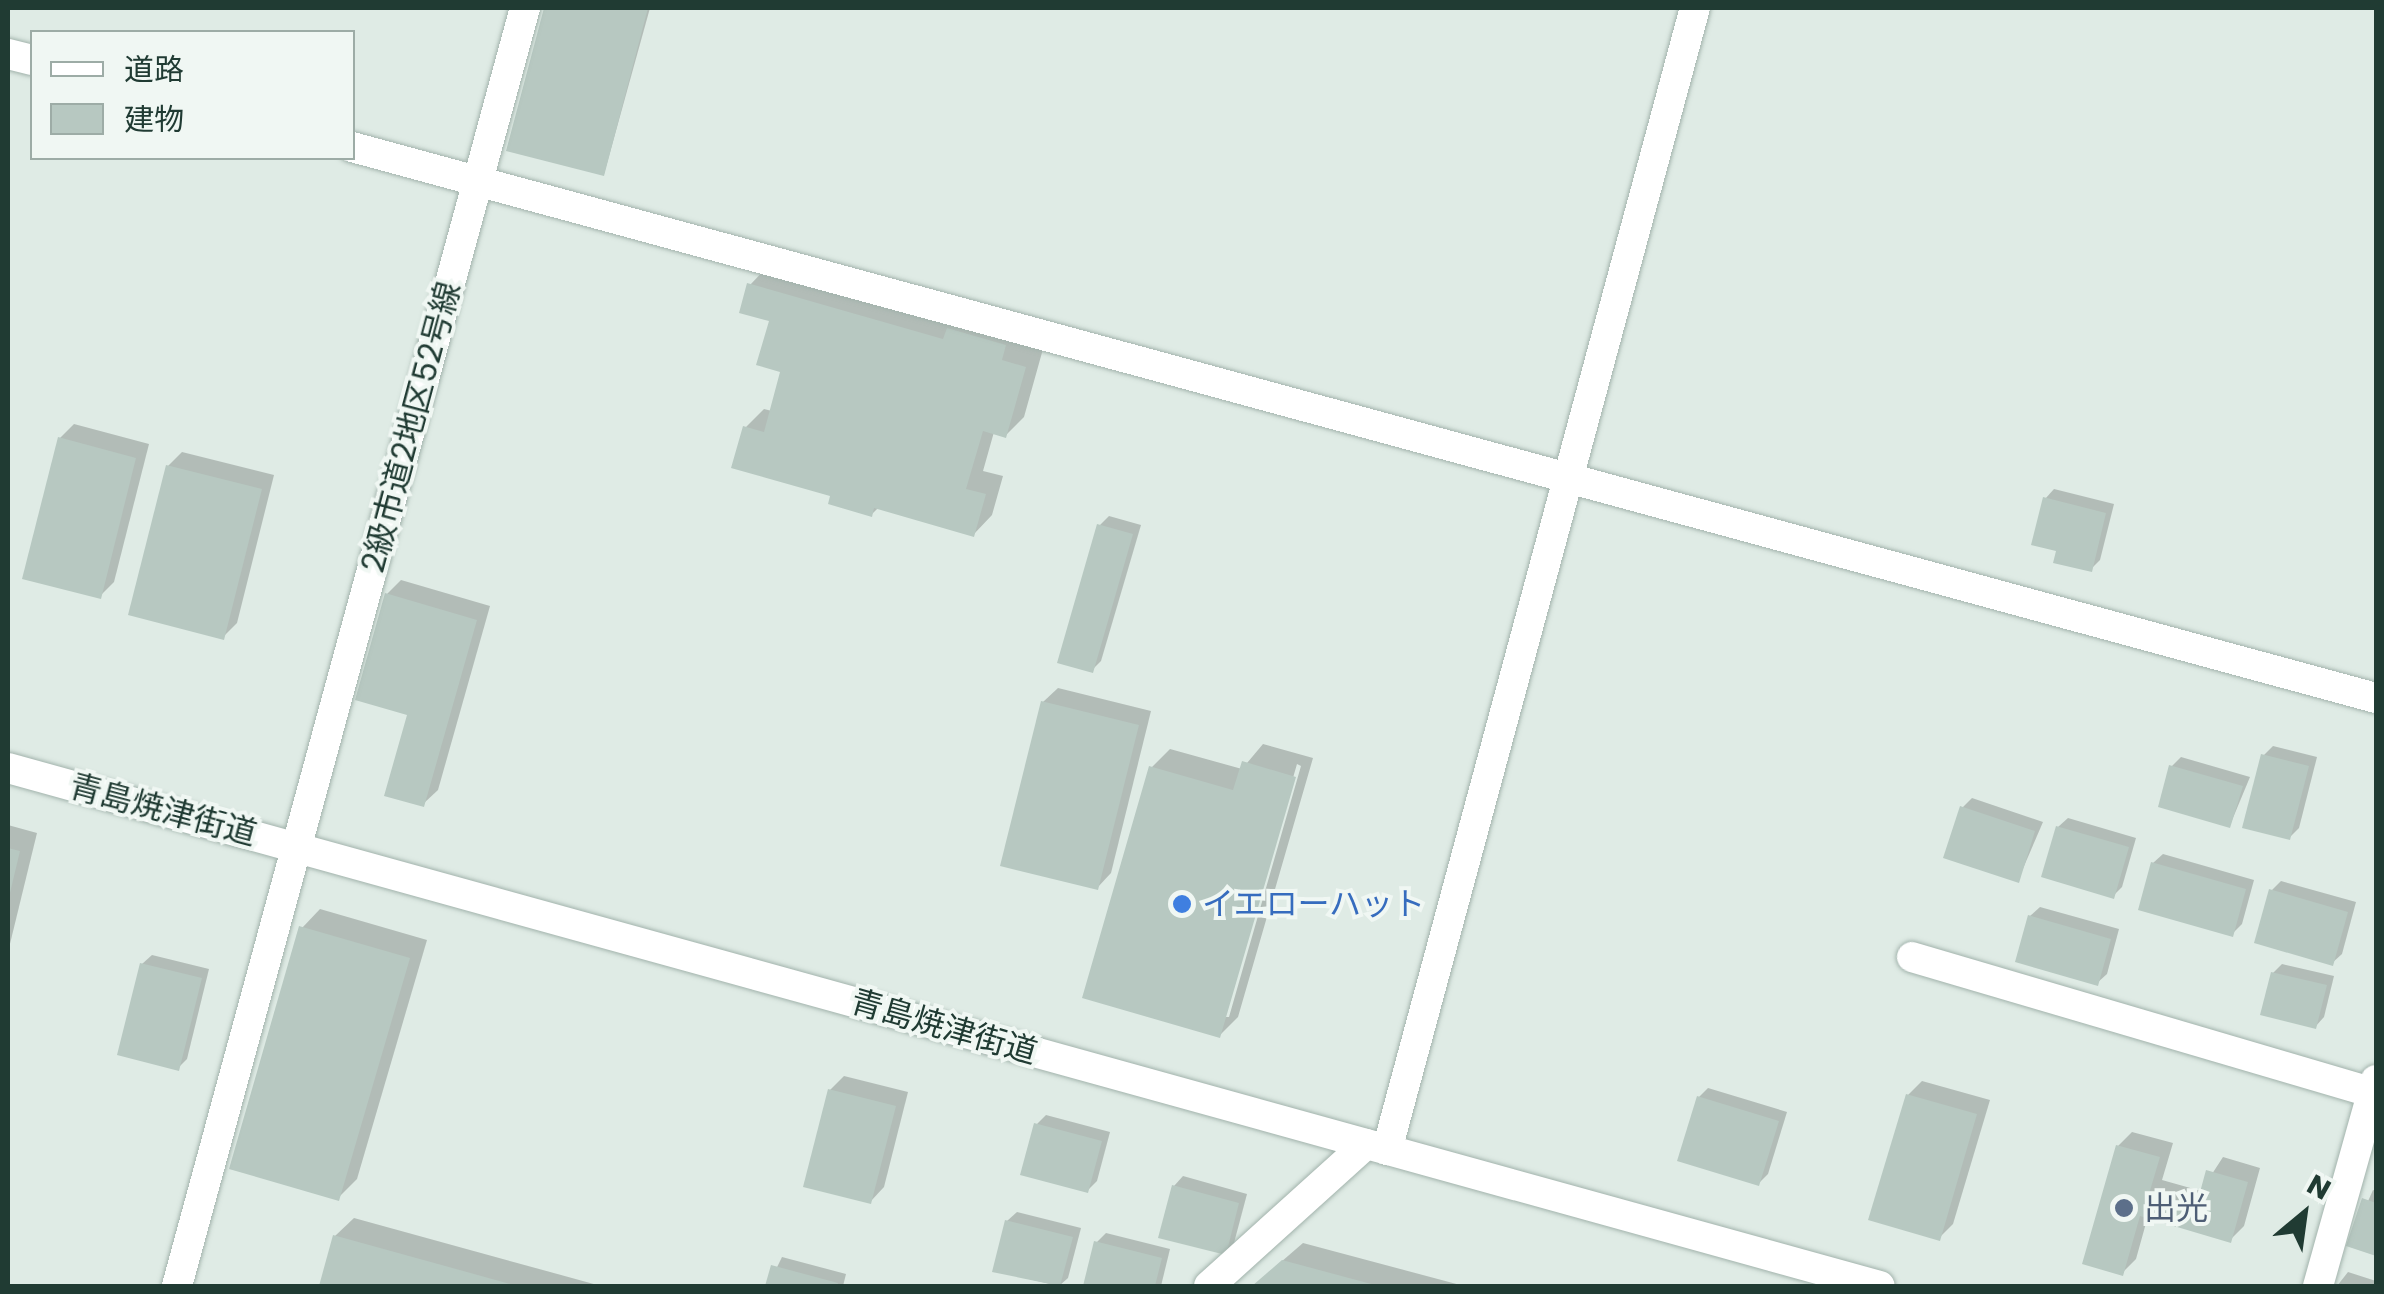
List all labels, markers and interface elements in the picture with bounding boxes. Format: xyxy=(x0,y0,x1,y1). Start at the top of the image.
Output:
legend xyxy=(30,30,355,160)
text: 道路 xyxy=(124,48,184,91)
text: 建物 xyxy=(124,98,184,141)
street label: 2級市道2地区52号線 xyxy=(354,277,468,577)
street label: 青島焼津街道 xyxy=(65,767,261,853)
place label: イエローハット xyxy=(1202,885,1426,923)
marker: イエローハット xyxy=(1171,893,1193,915)
street label: 青島焼津街道 xyxy=(846,982,1042,1072)
north arrow xyxy=(2254,1164,2354,1264)
text: N xyxy=(2300,1165,2337,1209)
place label: 出光 xyxy=(2144,1189,2208,1227)
marker: 出光 xyxy=(2113,1197,2135,1219)

